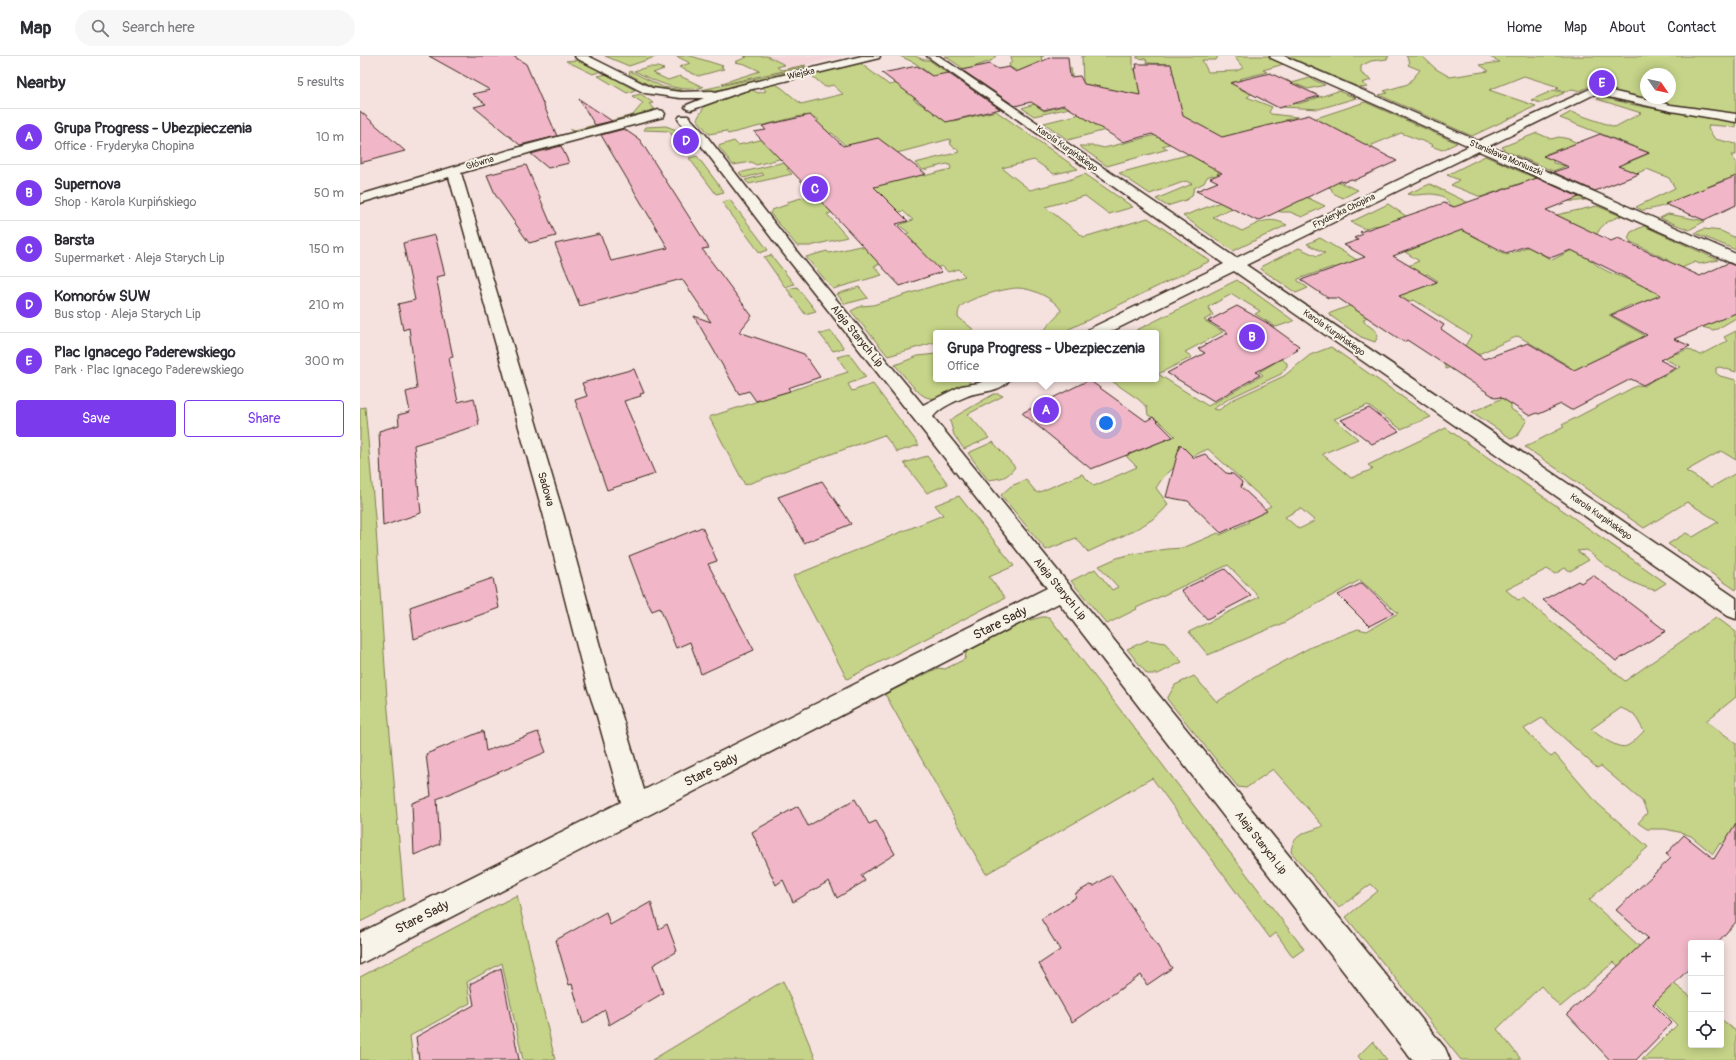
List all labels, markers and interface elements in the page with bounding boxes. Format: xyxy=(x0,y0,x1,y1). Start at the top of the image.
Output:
search box xyxy=(75,10,355,46)
text: Map xyxy=(20,16,51,40)
icon: search xyxy=(89,17,111,39)
text: Search here xyxy=(121,18,195,37)
text: Home xyxy=(1507,19,1542,36)
text: Map xyxy=(1564,19,1587,36)
text: About xyxy=(1609,19,1645,36)
text: Contact xyxy=(1667,19,1716,36)
street label: Wiejska xyxy=(786,66,816,82)
pin: E xyxy=(1589,68,1615,98)
north arrow xyxy=(1640,68,1676,104)
text: Nearby xyxy=(16,72,65,93)
text: 5 results xyxy=(297,74,344,90)
text: Grupa Progress - Ubezpieczenia xyxy=(54,119,252,138)
street label: Karola Kurpińskiego xyxy=(1034,124,1100,175)
pin: D xyxy=(673,126,699,156)
text: A xyxy=(25,129,33,145)
text: 10 m xyxy=(316,129,344,145)
text: Office · Fryderyka Chopina xyxy=(54,138,194,154)
street label: Stanisława Moniuszki xyxy=(1468,138,1545,179)
street label: Główna xyxy=(465,154,495,172)
pin: C xyxy=(802,174,828,204)
text: Supernova xyxy=(54,175,121,194)
text: B xyxy=(25,185,33,201)
text: 50 m xyxy=(314,185,344,201)
street label: Fryderyka Chopina xyxy=(1311,191,1377,231)
text: Shop · Karola Kurpińskiego xyxy=(54,194,196,210)
text: Barsta xyxy=(54,231,95,250)
text: C xyxy=(25,241,33,257)
text: 150 m xyxy=(309,241,344,257)
text: Supermarket · Aleja Starych Lip xyxy=(54,250,225,266)
text: Komorów SUW xyxy=(54,287,150,306)
text: D xyxy=(25,297,33,313)
text: 210 m xyxy=(308,297,344,313)
street label: Aleja Starych Lip xyxy=(828,302,886,370)
text: Bus stop · Aleja Starych Lip xyxy=(54,306,201,322)
street label: Karola Kurpińskiego xyxy=(1301,308,1367,359)
pin: B xyxy=(1239,322,1265,352)
popup xyxy=(933,330,1159,382)
text: Grupa Progress - Ubezpieczenia xyxy=(947,339,1145,358)
text: Plac Ignacego Paderewskiego xyxy=(54,343,236,362)
text: E xyxy=(26,353,32,369)
text: 300 m xyxy=(305,353,344,369)
text: Office xyxy=(947,358,979,374)
text: Park · Plac Ignacego Paderewskiego xyxy=(54,362,244,378)
pin: A xyxy=(1033,395,1059,425)
button: Save xyxy=(16,400,176,437)
button: Share xyxy=(184,400,344,437)
your location xyxy=(1096,413,1116,433)
street label: Sadowa xyxy=(535,470,557,508)
street label: Karola Kurpińskiego xyxy=(1568,492,1634,543)
street label: Aleja Starych Lip xyxy=(1031,555,1089,623)
street label: Stare Sady xyxy=(971,603,1030,643)
street label: Stare Sady xyxy=(682,750,741,790)
street label: Aleja Starych Lip xyxy=(1232,809,1290,877)
street label: Stare Sady xyxy=(393,897,452,937)
map controls xyxy=(1688,940,1724,1048)
button: + xyxy=(1688,940,1724,976)
button: − xyxy=(1688,976,1724,1012)
button: locate xyxy=(1688,1012,1724,1048)

